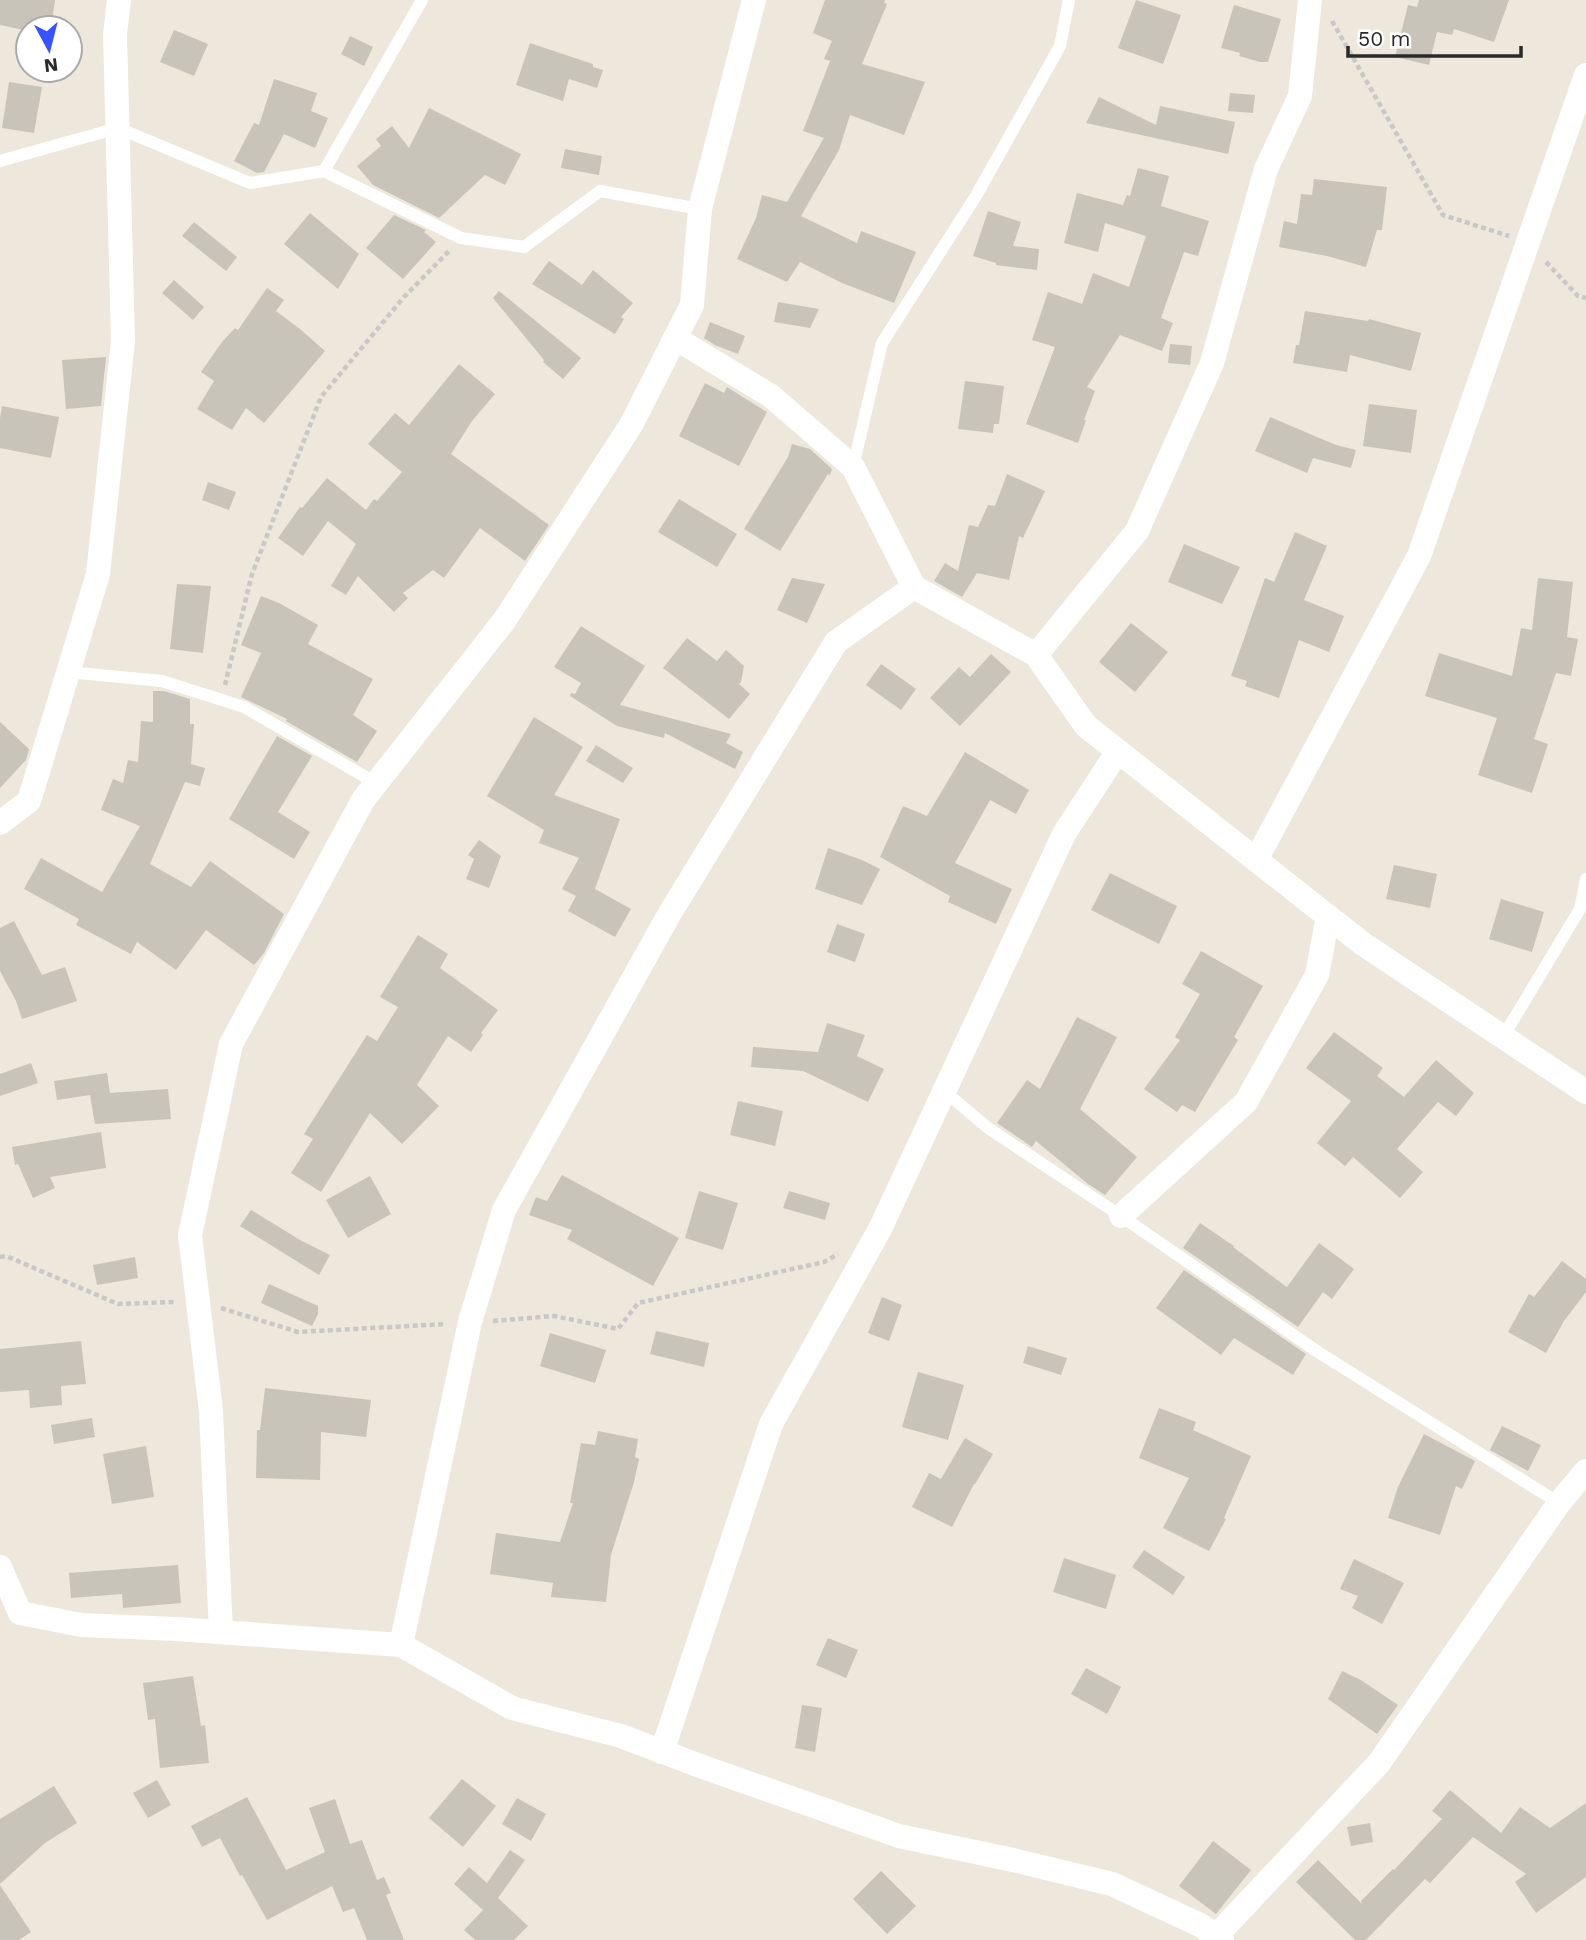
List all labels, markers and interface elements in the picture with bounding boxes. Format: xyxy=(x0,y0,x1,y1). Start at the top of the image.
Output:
north arrow xyxy=(14,14,84,84)
scale bar xyxy=(1348,14,1521,58)
text: 50 m xyxy=(1358,26,1410,51)
text: N xyxy=(43,53,59,78)

